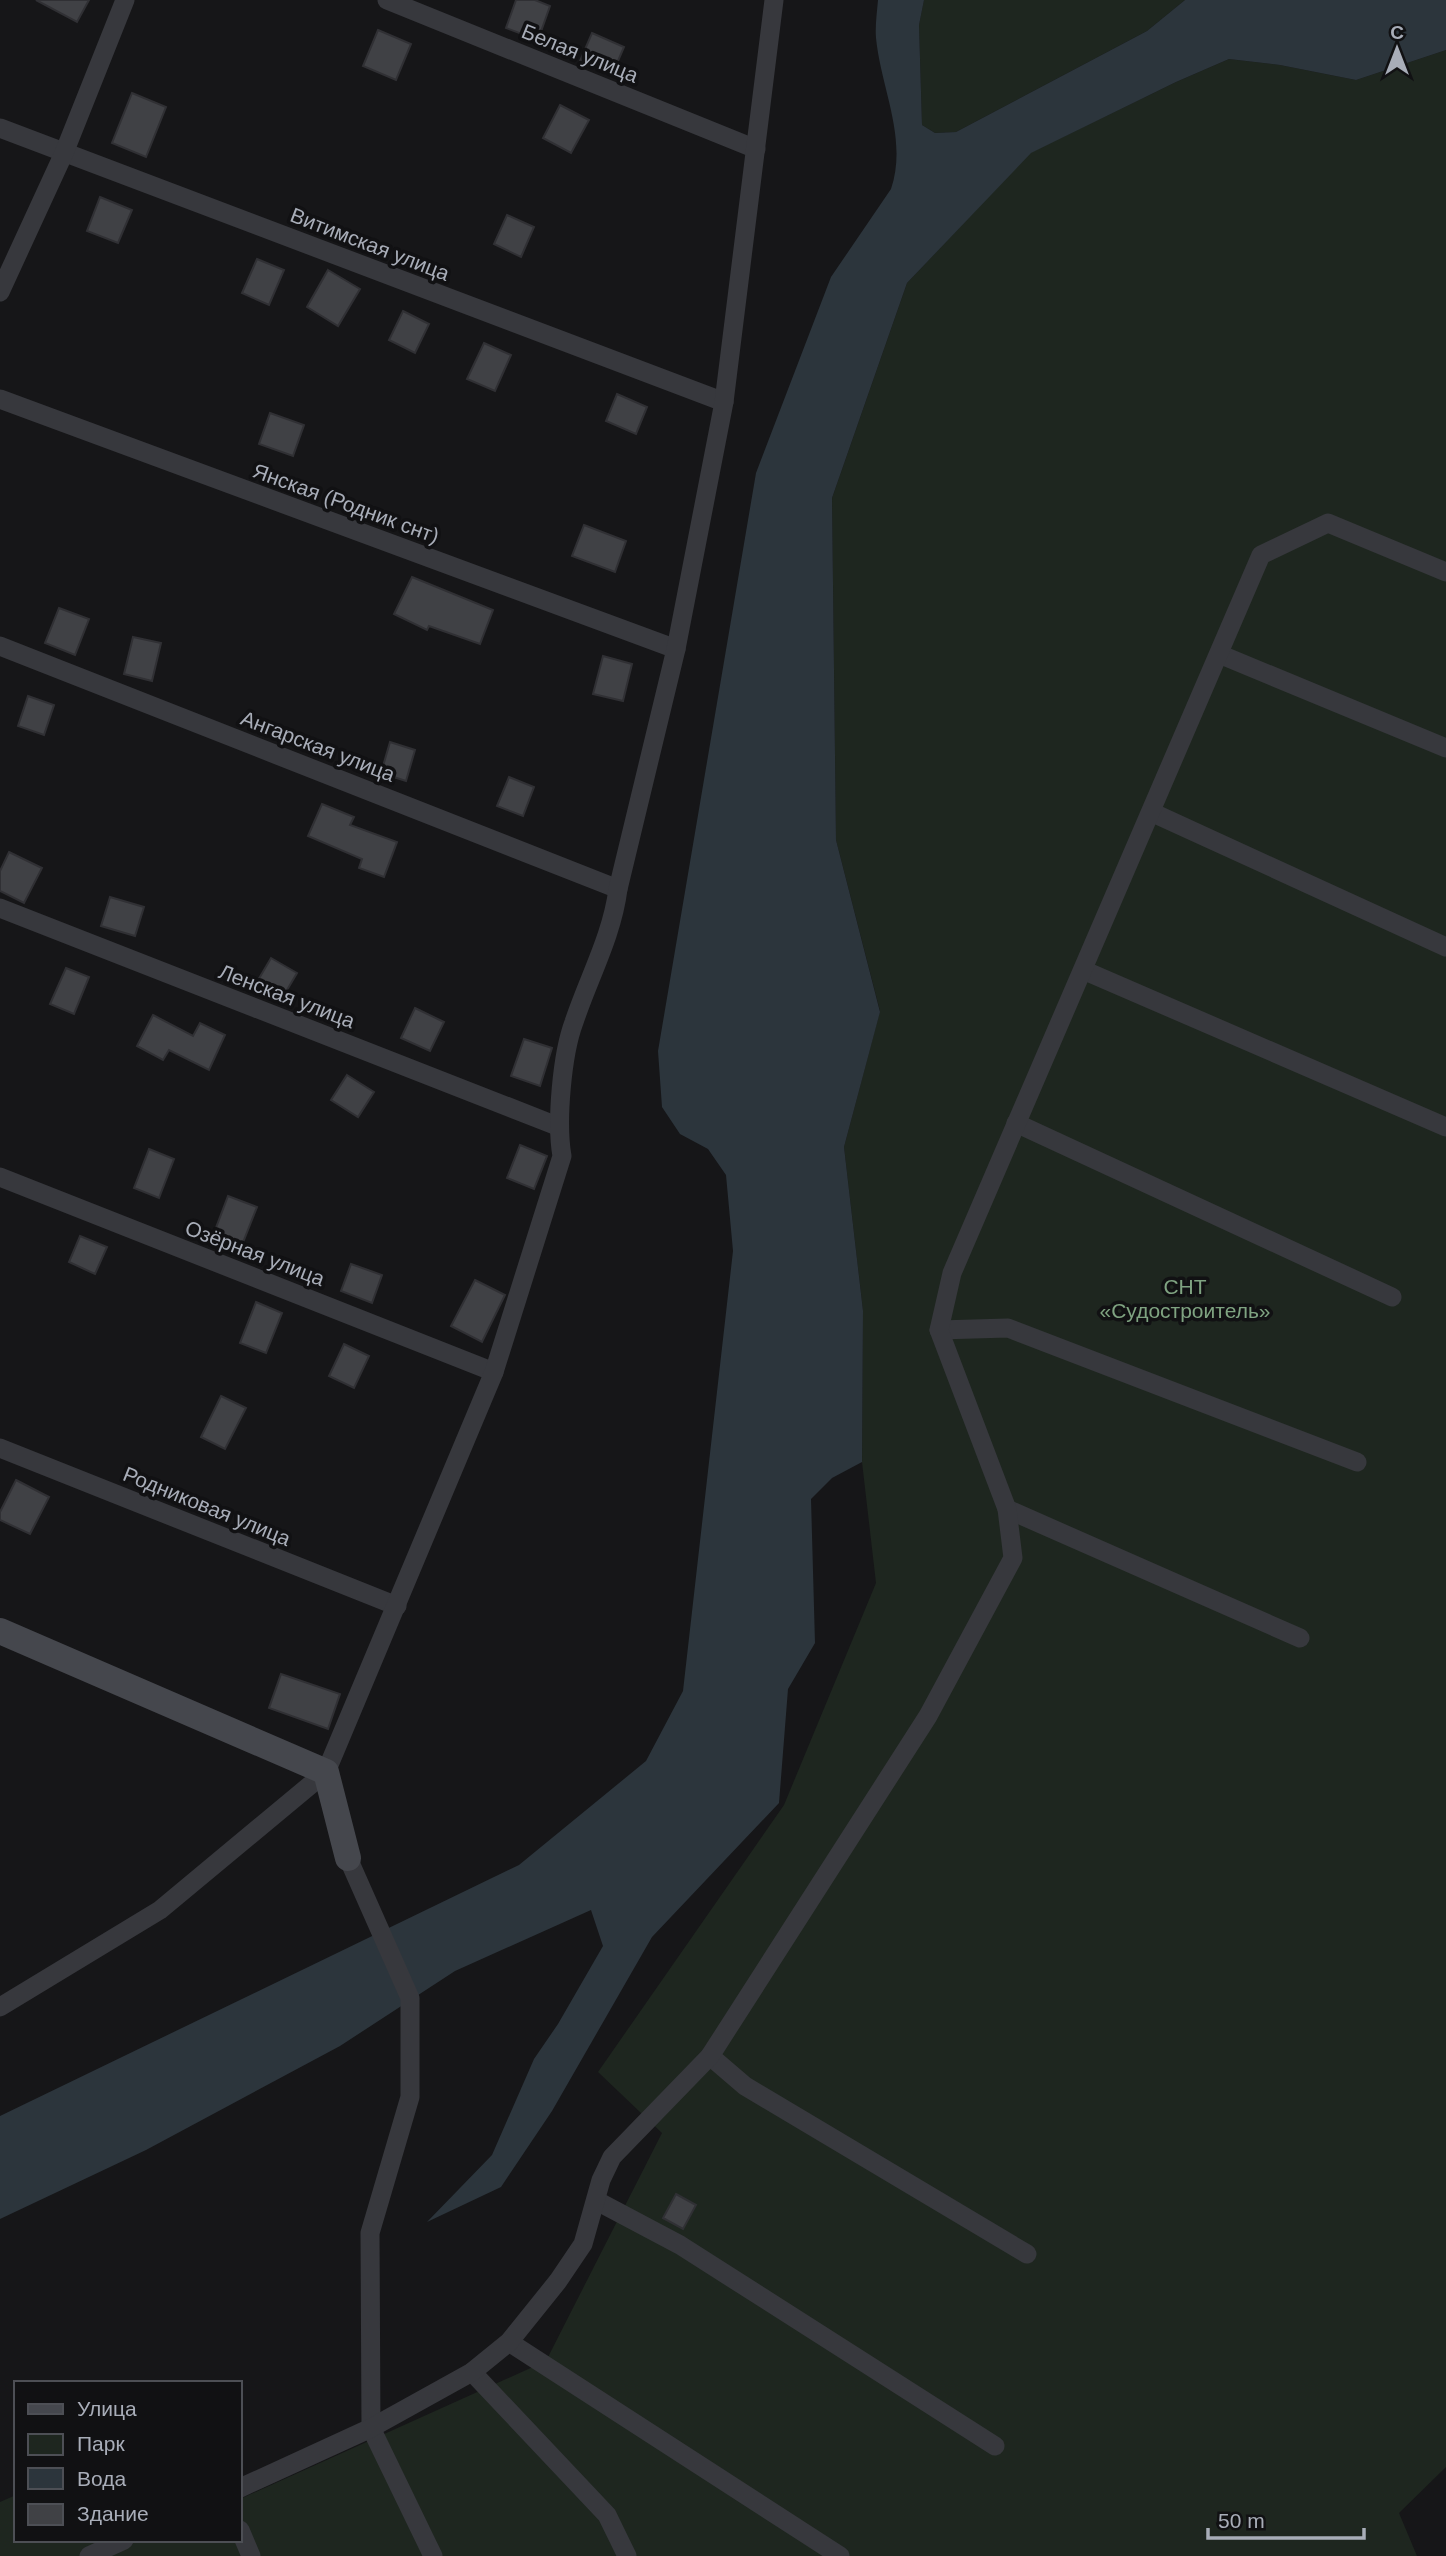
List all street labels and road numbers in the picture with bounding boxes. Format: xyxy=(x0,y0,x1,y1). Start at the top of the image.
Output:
street label: Белая улица xyxy=(518,19,642,87)
street label: Витимская улица xyxy=(287,203,453,285)
street label: Янская (Родник снт) xyxy=(250,459,442,547)
street label: Ангарская улица xyxy=(238,706,398,786)
street label: Ленская улица xyxy=(216,959,359,1033)
street label: Озёрная улица xyxy=(182,1216,328,1290)
street label: Родниковая улица xyxy=(120,1462,294,1550)

